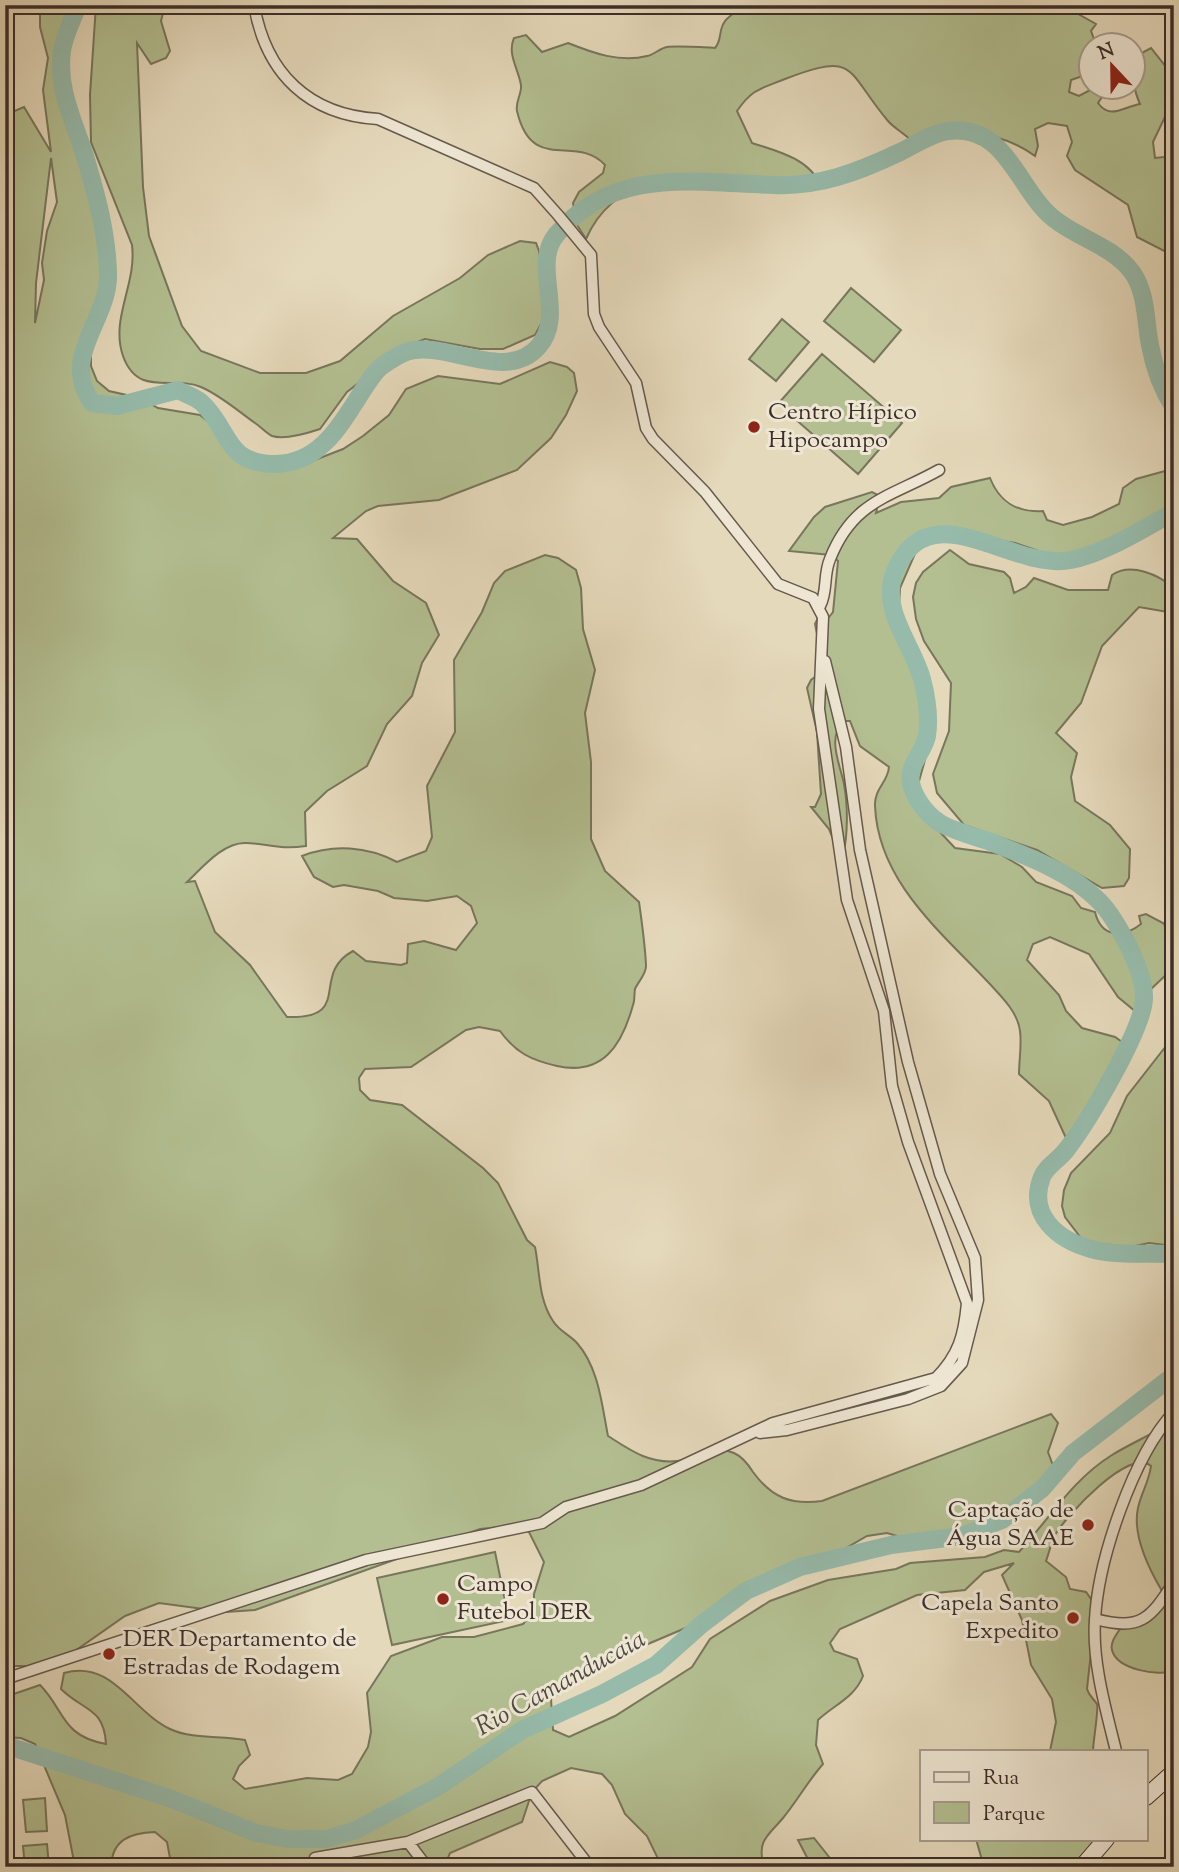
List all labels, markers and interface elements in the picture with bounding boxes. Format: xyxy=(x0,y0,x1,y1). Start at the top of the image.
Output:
north arrow xyxy=(1078,32,1148,102)
text: N xyxy=(1094,37,1119,68)
place label: Centro Hípico Hipocampo xyxy=(768,396,917,458)
marker: Centro Hípico Hipocampo xyxy=(746,419,762,435)
place label: Captação de Água SAAE xyxy=(946,1494,1074,1556)
marker: Captação de Água SAAE xyxy=(1080,1517,1096,1533)
place label: Campo Futebol DER xyxy=(457,1568,592,1630)
place label: Capela Santo Expedito xyxy=(921,1587,1059,1649)
marker: Campo Futebol DER xyxy=(435,1591,451,1607)
marker: Capela Santo Expedito xyxy=(1065,1610,1081,1626)
water label: Rio Camanducaia xyxy=(469,1622,653,1746)
place label: DER Departamento de Estradas de Rodagem xyxy=(123,1623,357,1685)
marker: DER Departamento de Estradas de Rodagem xyxy=(101,1646,117,1662)
legend xyxy=(920,1750,1148,1840)
text: Rua xyxy=(983,1764,1020,1794)
text: Parque xyxy=(983,1800,1045,1830)

